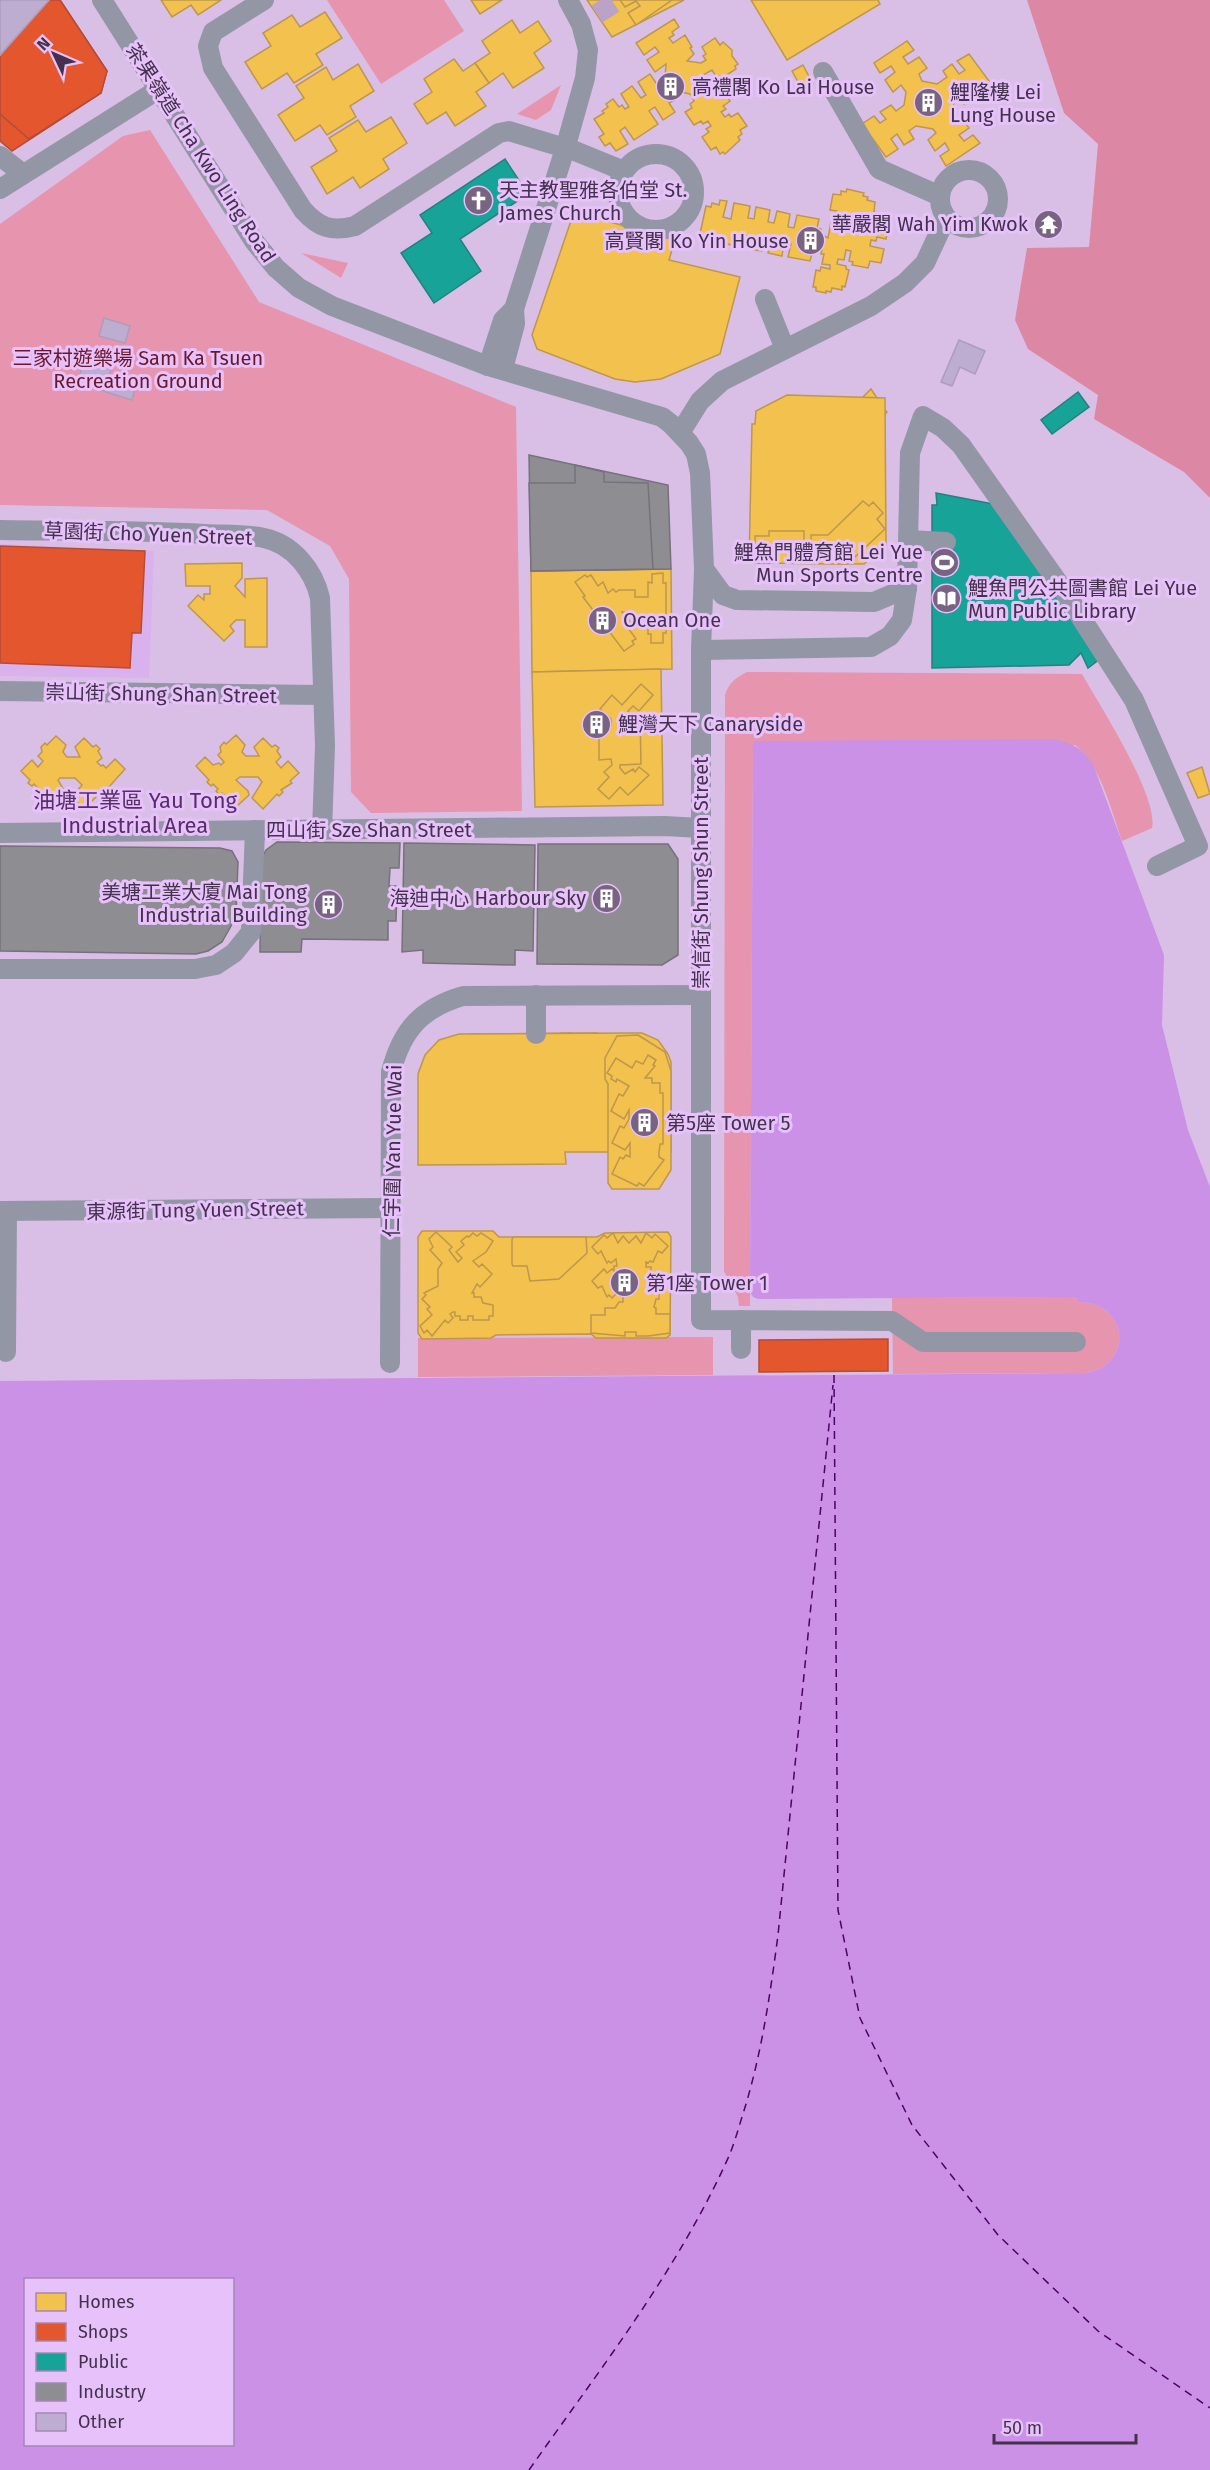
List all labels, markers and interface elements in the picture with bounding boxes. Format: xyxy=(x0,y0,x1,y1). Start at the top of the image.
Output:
north arrow xyxy=(24,24,84,84)
text: N xyxy=(33,34,54,54)
street label: 茶果嶺道 Cha Kwo Ling Road xyxy=(121,39,281,267)
building icon: 高禮閣 Ko Lai House xyxy=(655,71,687,103)
place label: 高禮閣 Ko Lai House xyxy=(692,75,875,99)
place label: 鯉隆樓 Lei Lung House xyxy=(950,80,1056,127)
building icon: 鯉隆樓 Lei Lung House xyxy=(913,87,945,119)
place label: 天主教聖雅各伯堂 St. James Church xyxy=(499,178,687,225)
church icon: 天主教聖雅各伯堂 St. James Church xyxy=(462,185,494,217)
temple icon: 華嚴閣 Wah Yim Kwok xyxy=(1033,208,1065,240)
place label: 華嚴閣 Wah Yim Kwok xyxy=(832,212,1029,236)
building icon: 高賢閣 Ko Yin House xyxy=(794,225,826,257)
place label: 高賢閣 Ko Yin House xyxy=(604,229,789,253)
park label: 三家村遊樂場 Sam Ka Tsuen Recreation Ground xyxy=(13,346,263,393)
street label: 草園街 Cho Yuen Street xyxy=(43,518,254,550)
place label: 鯉魚門體育館 Lei Yue Mun Sports Centre xyxy=(734,540,923,587)
sports icon: 鯉魚門體育館 Lei Yue Mun Sports Centre xyxy=(928,547,960,579)
place label: 鯉魚門公共圖書館 Lei Yue Mun Public Library xyxy=(968,576,1197,623)
library icon: 鯉魚門公共圖書館 Lei Yue Mun Public Library xyxy=(931,583,963,615)
building icon: Ocean One xyxy=(586,604,618,636)
place label: Ocean One xyxy=(623,608,721,632)
street label: 崇山街 Shung Shan Street xyxy=(45,680,278,708)
building icon: 鯉灣天下 Canaryside xyxy=(581,708,613,740)
place label: 鯉灣天下 Canaryside xyxy=(618,712,803,736)
street label: 崇信街 Shung Shun Street xyxy=(689,756,713,989)
district label: 油塘工業區 Yau Tong Industrial Area xyxy=(33,787,238,839)
street label: 四山街 Sze Shan Street xyxy=(266,818,473,842)
place label: 美塘工業大廈 Mai Tong Industrial Building xyxy=(101,880,308,927)
building icon: 海迪中心 Harbour Sky xyxy=(591,882,623,914)
place label: 海迪中心 Harbour Sky xyxy=(389,886,586,910)
building icon: 美塘工業大廈 Mai Tong Industrial Building xyxy=(312,888,344,920)
street label: 仁宇圍 Yan Yue Wai xyxy=(379,1064,407,1238)
building icon: 第5座 Tower 5 xyxy=(629,1107,661,1139)
place label: 第5座 Tower 5 xyxy=(666,1111,791,1135)
street label: 東源街 Tung Yuen Street xyxy=(86,1196,305,1224)
building icon: 第1座 Tower 1 xyxy=(609,1267,641,1299)
place label: 第1座 Tower 1 xyxy=(646,1271,768,1295)
legend xyxy=(24,2278,234,2446)
text: Homes xyxy=(78,2291,134,2313)
text: Shops xyxy=(78,2321,128,2343)
text: Public xyxy=(78,2351,128,2373)
text: Industry xyxy=(78,2381,146,2403)
scale bar xyxy=(994,2407,1136,2445)
text: Other xyxy=(78,2411,124,2433)
text: 50 m xyxy=(1003,2417,1042,2439)

